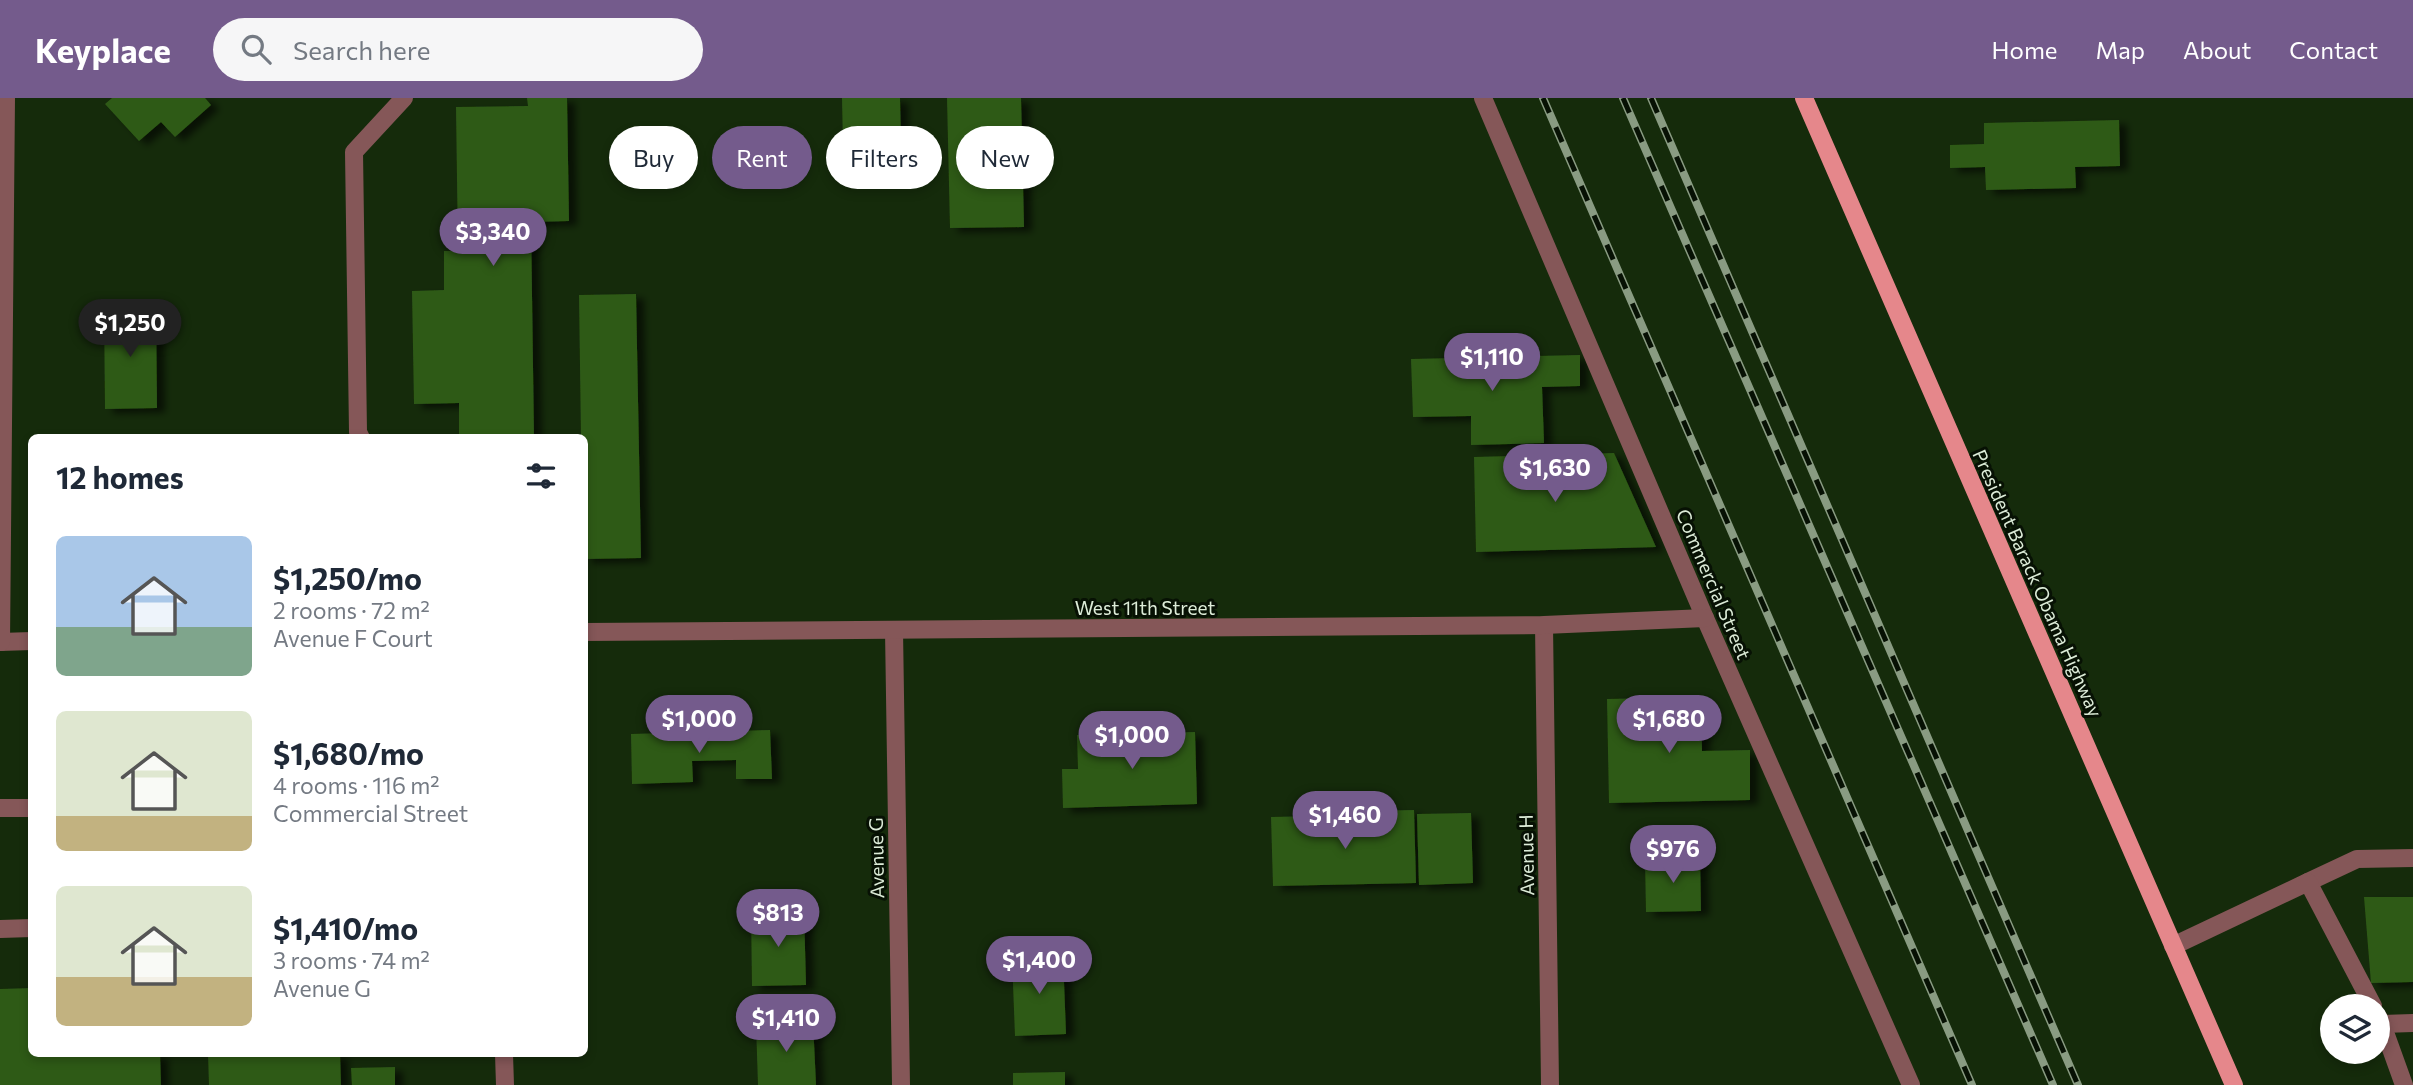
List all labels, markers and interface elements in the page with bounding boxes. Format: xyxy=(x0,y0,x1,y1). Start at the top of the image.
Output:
search box xyxy=(213,18,703,81)
text: Keyplace xyxy=(35,29,171,70)
icon: search xyxy=(237,30,275,68)
text: Search here xyxy=(293,34,430,65)
text: Home xyxy=(1992,35,2058,64)
text: Map xyxy=(2096,35,2145,64)
text: About xyxy=(2183,35,2251,64)
text: Contact xyxy=(2289,35,2378,64)
chip: Buy xyxy=(609,126,698,189)
chip: Rent xyxy=(712,126,812,189)
chip: Filters xyxy=(826,126,942,189)
chip: New xyxy=(956,126,1054,189)
pin: $3,340 xyxy=(436,208,550,268)
text: $3,340 xyxy=(456,217,530,245)
pin: $1,250 xyxy=(73,300,187,359)
text: $1,250 xyxy=(94,308,166,336)
pin: $1,110 xyxy=(1435,334,1549,393)
text: $1,110 xyxy=(1460,342,1524,370)
pin: $1,630 xyxy=(1498,444,1612,504)
street label: President Barack Obama Highway xyxy=(1968,446,2108,720)
text: $1,630 xyxy=(1519,453,1591,481)
icon: filters xyxy=(522,457,560,495)
text: 12 homes xyxy=(56,458,184,495)
street label: Commercial Street xyxy=(1672,505,1756,663)
text: $1,250/mo xyxy=(273,559,422,596)
icon: home xyxy=(112,564,196,648)
text: 2 rooms · 72 m² xyxy=(273,596,430,624)
street label: West 11th Street xyxy=(1075,596,1215,619)
text: Avenue F Court xyxy=(273,624,433,652)
pin: $1,000 xyxy=(642,696,756,755)
pin: $1,680 xyxy=(1612,696,1726,755)
text: $1,000 xyxy=(662,704,736,732)
text: $1,680 xyxy=(1633,704,1705,732)
pin: $1,000 xyxy=(1075,712,1189,771)
text: $1,000 xyxy=(1095,720,1169,748)
text: $1,680/mo xyxy=(273,734,424,771)
icon: home xyxy=(112,739,196,823)
text: 4 rooms · 116 m² xyxy=(273,771,440,799)
pin: $1,460 xyxy=(1288,792,1402,851)
text: Commercial Street xyxy=(273,799,468,827)
text: $1,460 xyxy=(1309,800,1381,828)
street label: Avenue H xyxy=(1514,814,1538,896)
street label: Avenue G xyxy=(864,817,888,899)
pin: $976 xyxy=(1632,826,1714,885)
text: $976 xyxy=(1646,834,1700,862)
pin: $813 xyxy=(737,890,819,949)
text: $813 xyxy=(752,898,804,926)
text: $1,410/mo xyxy=(273,909,418,946)
icon: home xyxy=(112,914,196,998)
pin: $1,400 xyxy=(982,936,1096,996)
text: $1,400 xyxy=(1002,945,1076,973)
text: 3 rooms · 74 m² xyxy=(273,946,430,974)
text: Avenue G xyxy=(273,974,371,1002)
map controls xyxy=(2320,994,2390,1064)
button: layers xyxy=(2320,994,2390,1064)
pin: $1,410 xyxy=(729,995,843,1054)
text: $1,410 xyxy=(752,1003,820,1031)

